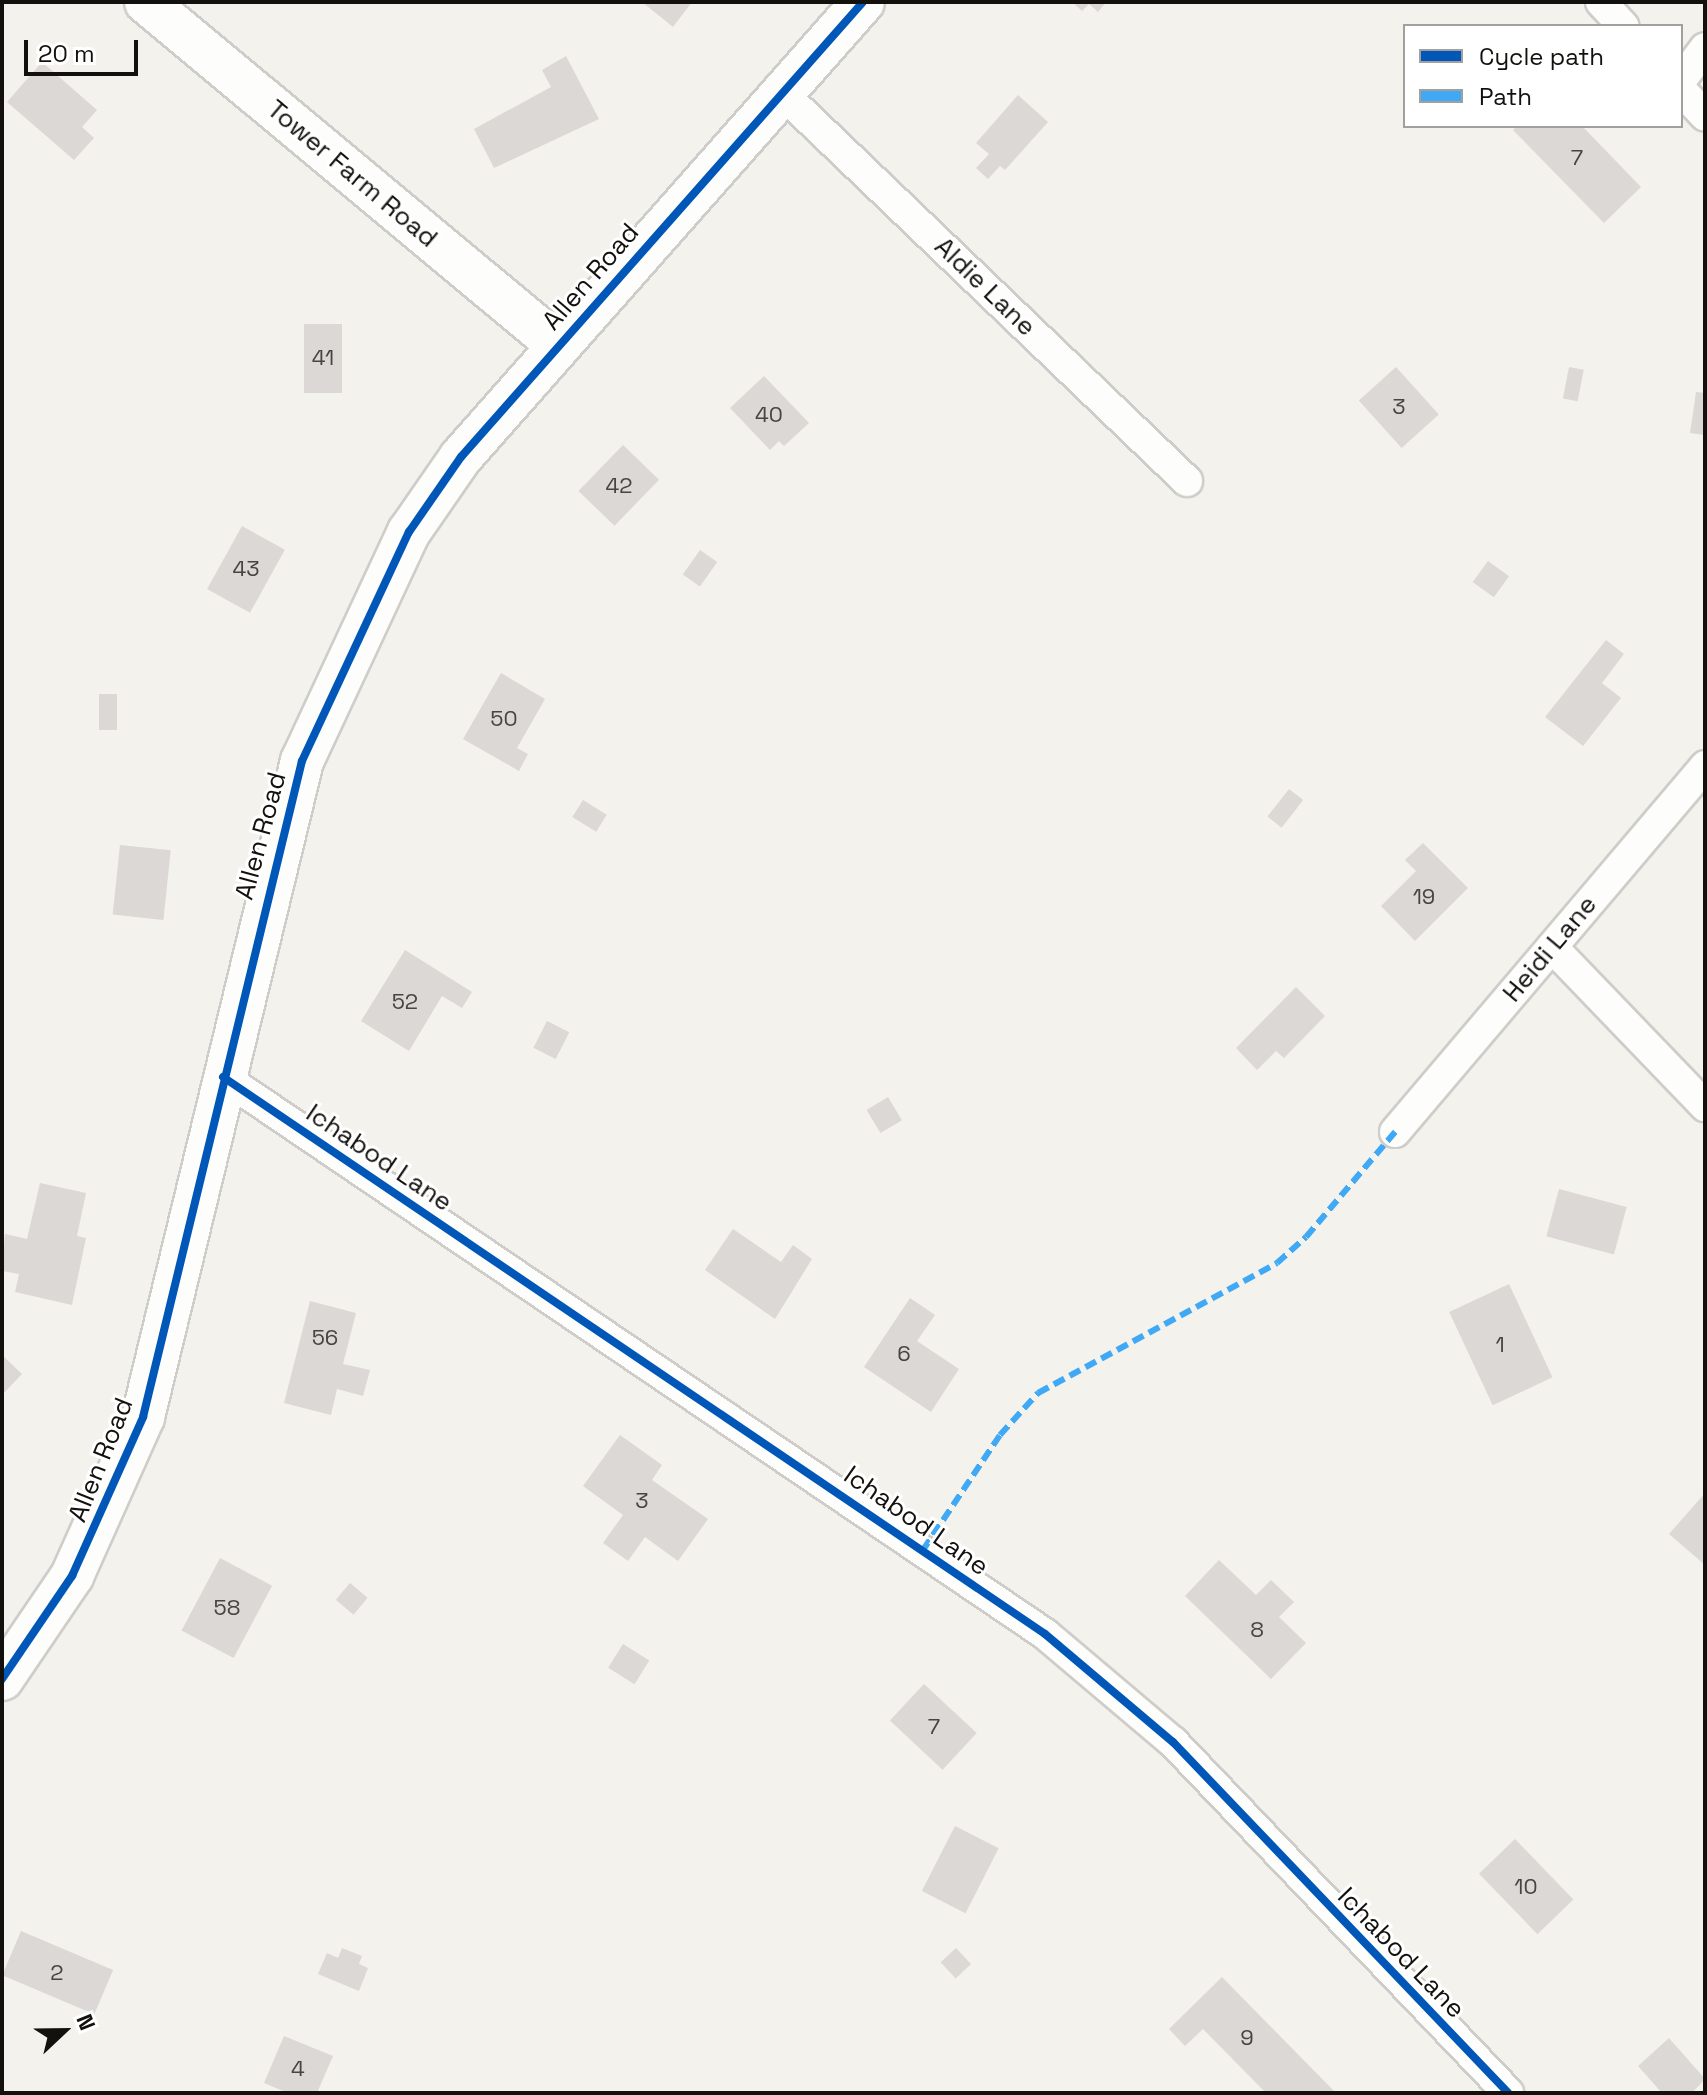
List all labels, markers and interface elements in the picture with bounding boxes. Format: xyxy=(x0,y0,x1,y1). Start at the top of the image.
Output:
scale bar xyxy=(28,24,142,74)
legend xyxy=(1403,24,1683,128)
text: 20 m xyxy=(38,38,95,69)
text: Cycle path xyxy=(1479,41,1604,72)
text: Path xyxy=(1479,81,1532,112)
street label: Tower Farm Road xyxy=(261,94,443,254)
house number: 7 xyxy=(1571,145,1583,171)
street label: Allen Road xyxy=(536,217,646,337)
street label: Aldie Lane xyxy=(928,231,1042,343)
house number: 41 xyxy=(312,345,334,371)
house number: 3 xyxy=(1392,394,1406,420)
house number: 40 xyxy=(755,402,783,428)
house number: 42 xyxy=(605,473,633,499)
house number: 43 xyxy=(232,556,260,582)
house number: 50 xyxy=(490,706,518,732)
street label: Allen Road xyxy=(229,769,293,903)
house number: 19 xyxy=(1413,884,1435,910)
street label: Heidi Lane xyxy=(1497,890,1603,1008)
house number: 52 xyxy=(392,989,418,1015)
street label: Ichabod Lane xyxy=(300,1098,458,1218)
house number: 56 xyxy=(312,1325,338,1351)
house number: 1 xyxy=(1495,1332,1505,1358)
house number: 6 xyxy=(897,1341,911,1367)
street label: Allen Road xyxy=(62,1393,140,1527)
street label: Ichabod Lane xyxy=(838,1460,994,1582)
house number: 3 xyxy=(635,1488,649,1514)
house number: 58 xyxy=(214,1595,240,1621)
house number: 8 xyxy=(1250,1617,1264,1643)
house number: 7 xyxy=(928,1714,940,1740)
house number: 10 xyxy=(1514,1874,1538,1900)
street label: Ichabod Lane xyxy=(1331,1881,1471,2025)
house number: 2 xyxy=(50,1960,64,1986)
north arrow xyxy=(24,1991,104,2071)
text: N xyxy=(71,2010,102,2034)
house number: 9 xyxy=(1240,2025,1254,2051)
house number: 4 xyxy=(291,2056,305,2082)

